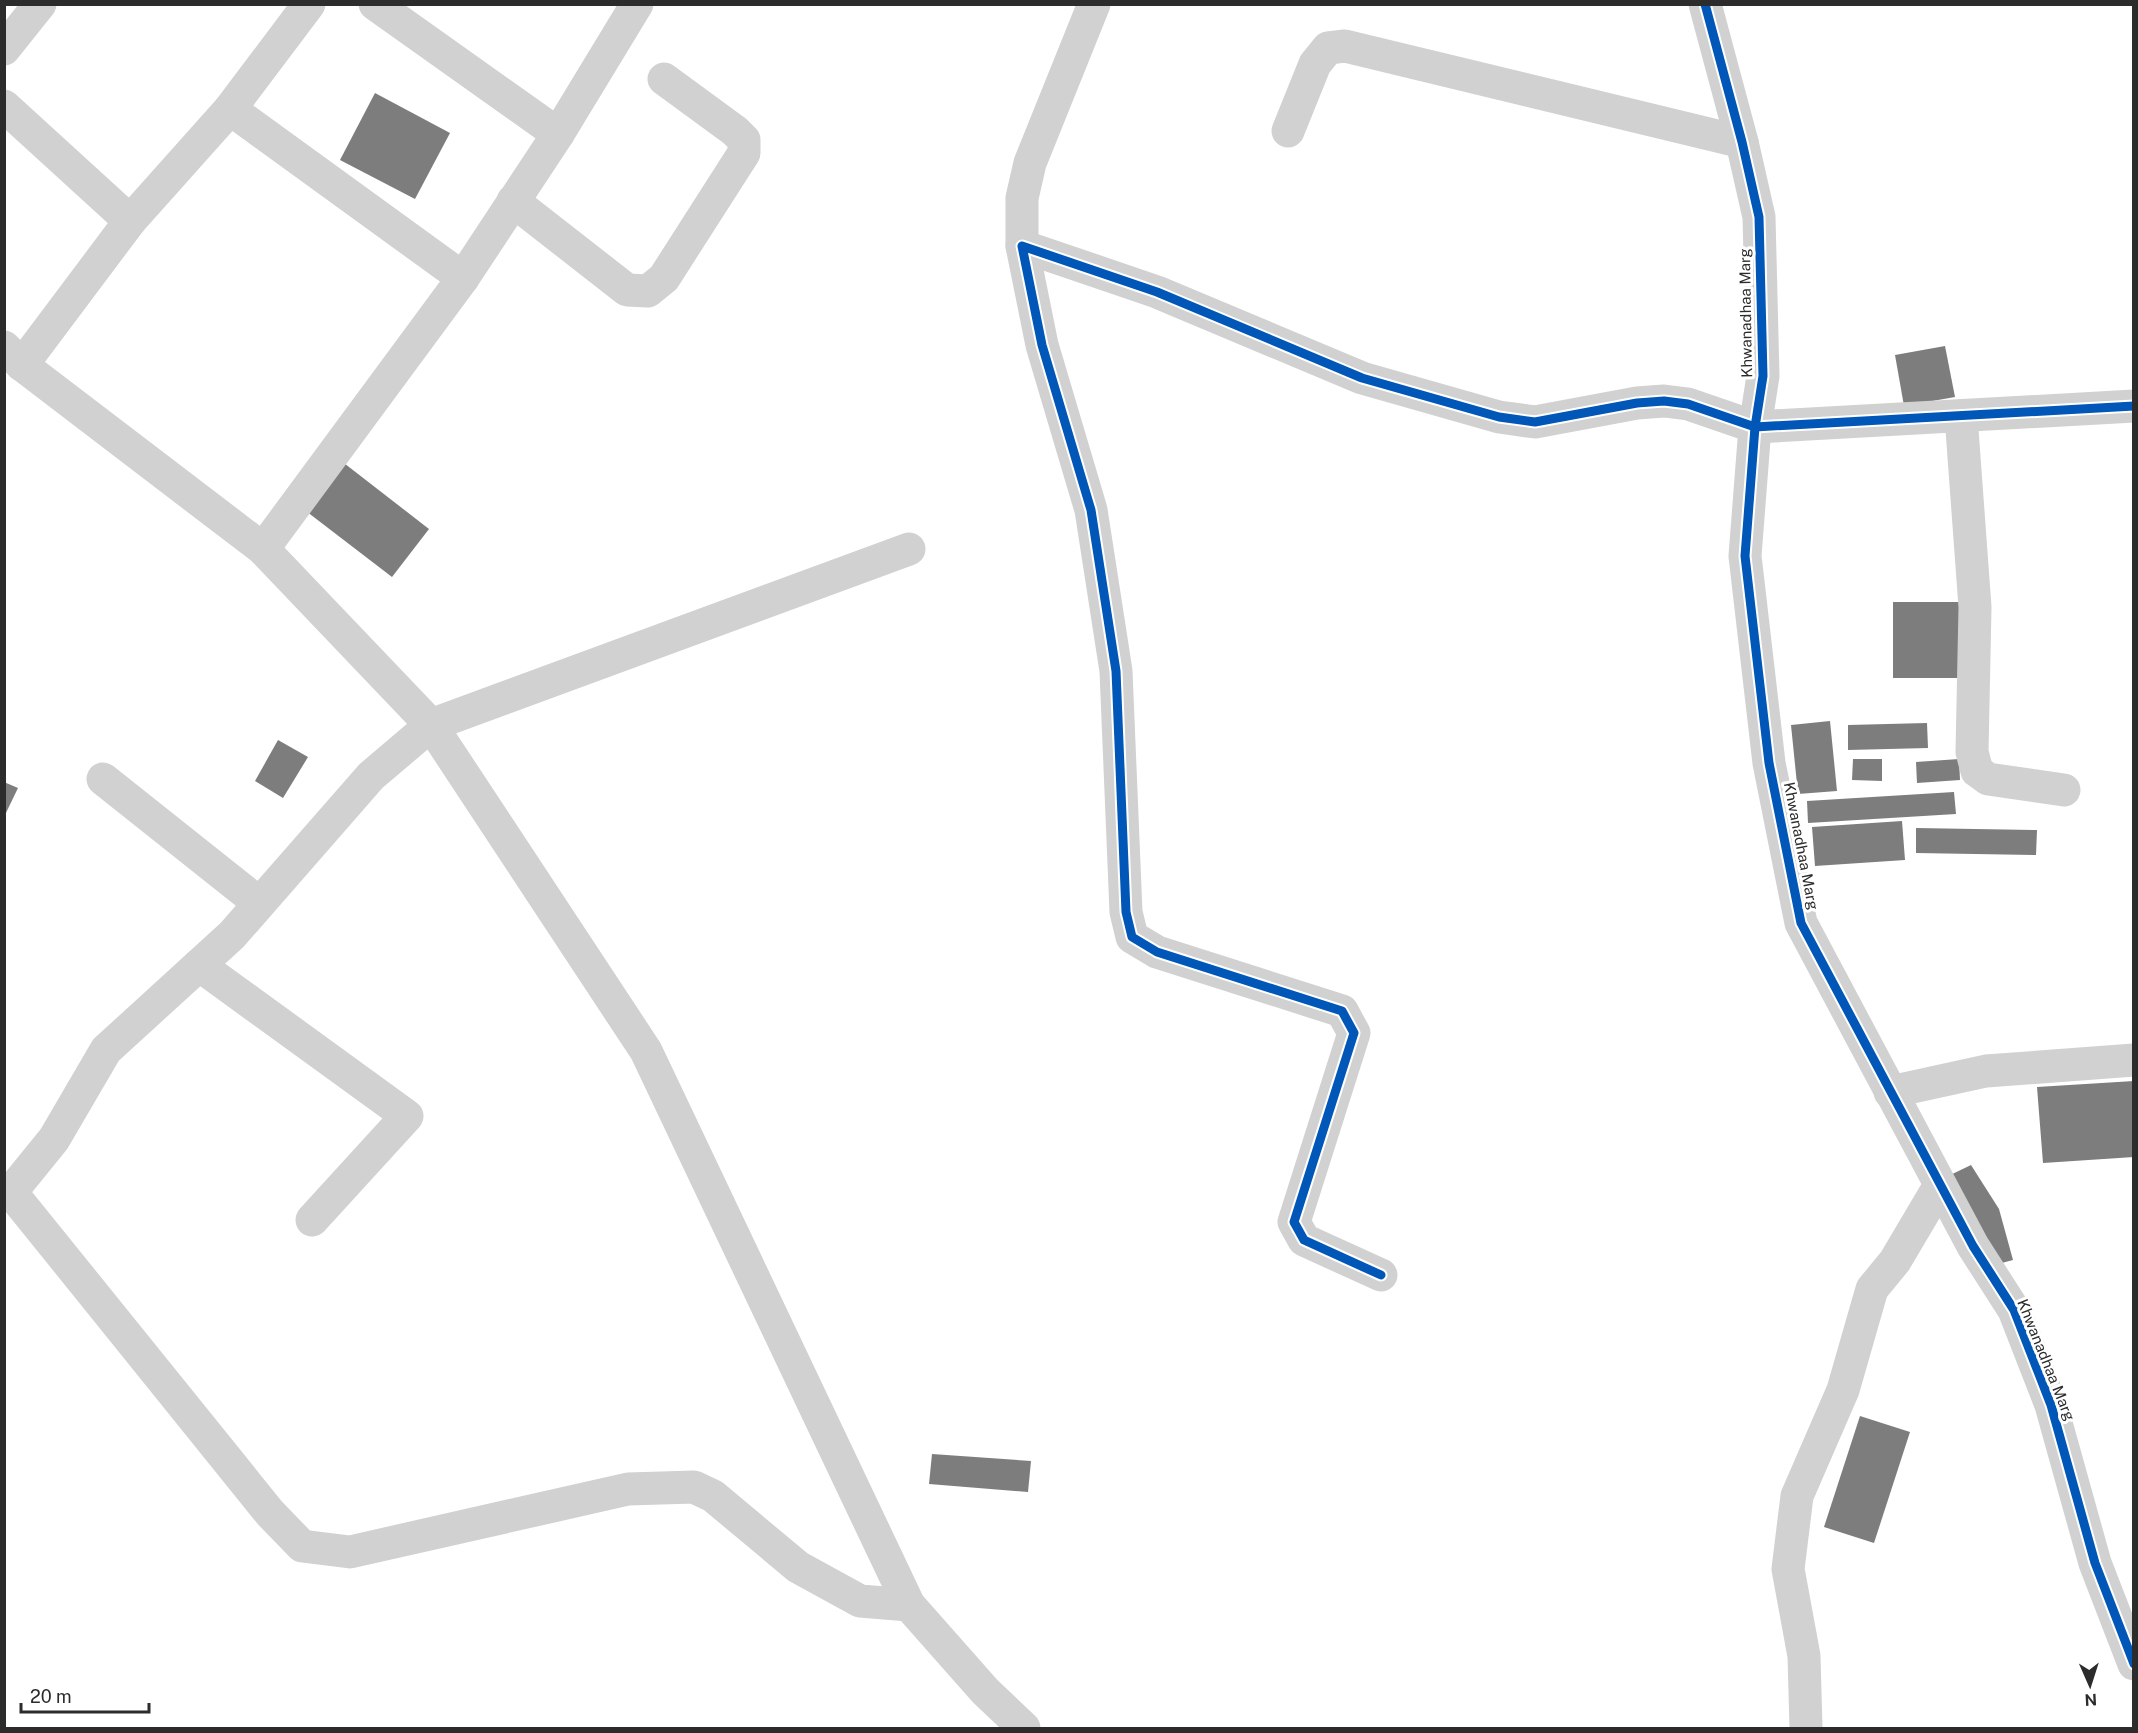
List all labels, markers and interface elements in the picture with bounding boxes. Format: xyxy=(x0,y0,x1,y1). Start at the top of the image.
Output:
street label: Khwanadhaa Marg xyxy=(1736,248,1755,378)
street label: Khwanadhaa Marg xyxy=(1781,781,1822,911)
street label: Khwanadhaa Marg xyxy=(2014,1296,2079,1423)
north arrow xyxy=(2060,1655,2120,1715)
scale bar xyxy=(21,1676,148,1714)
text: 20 m xyxy=(30,1686,72,1707)
text: N xyxy=(2084,1690,2098,1709)

